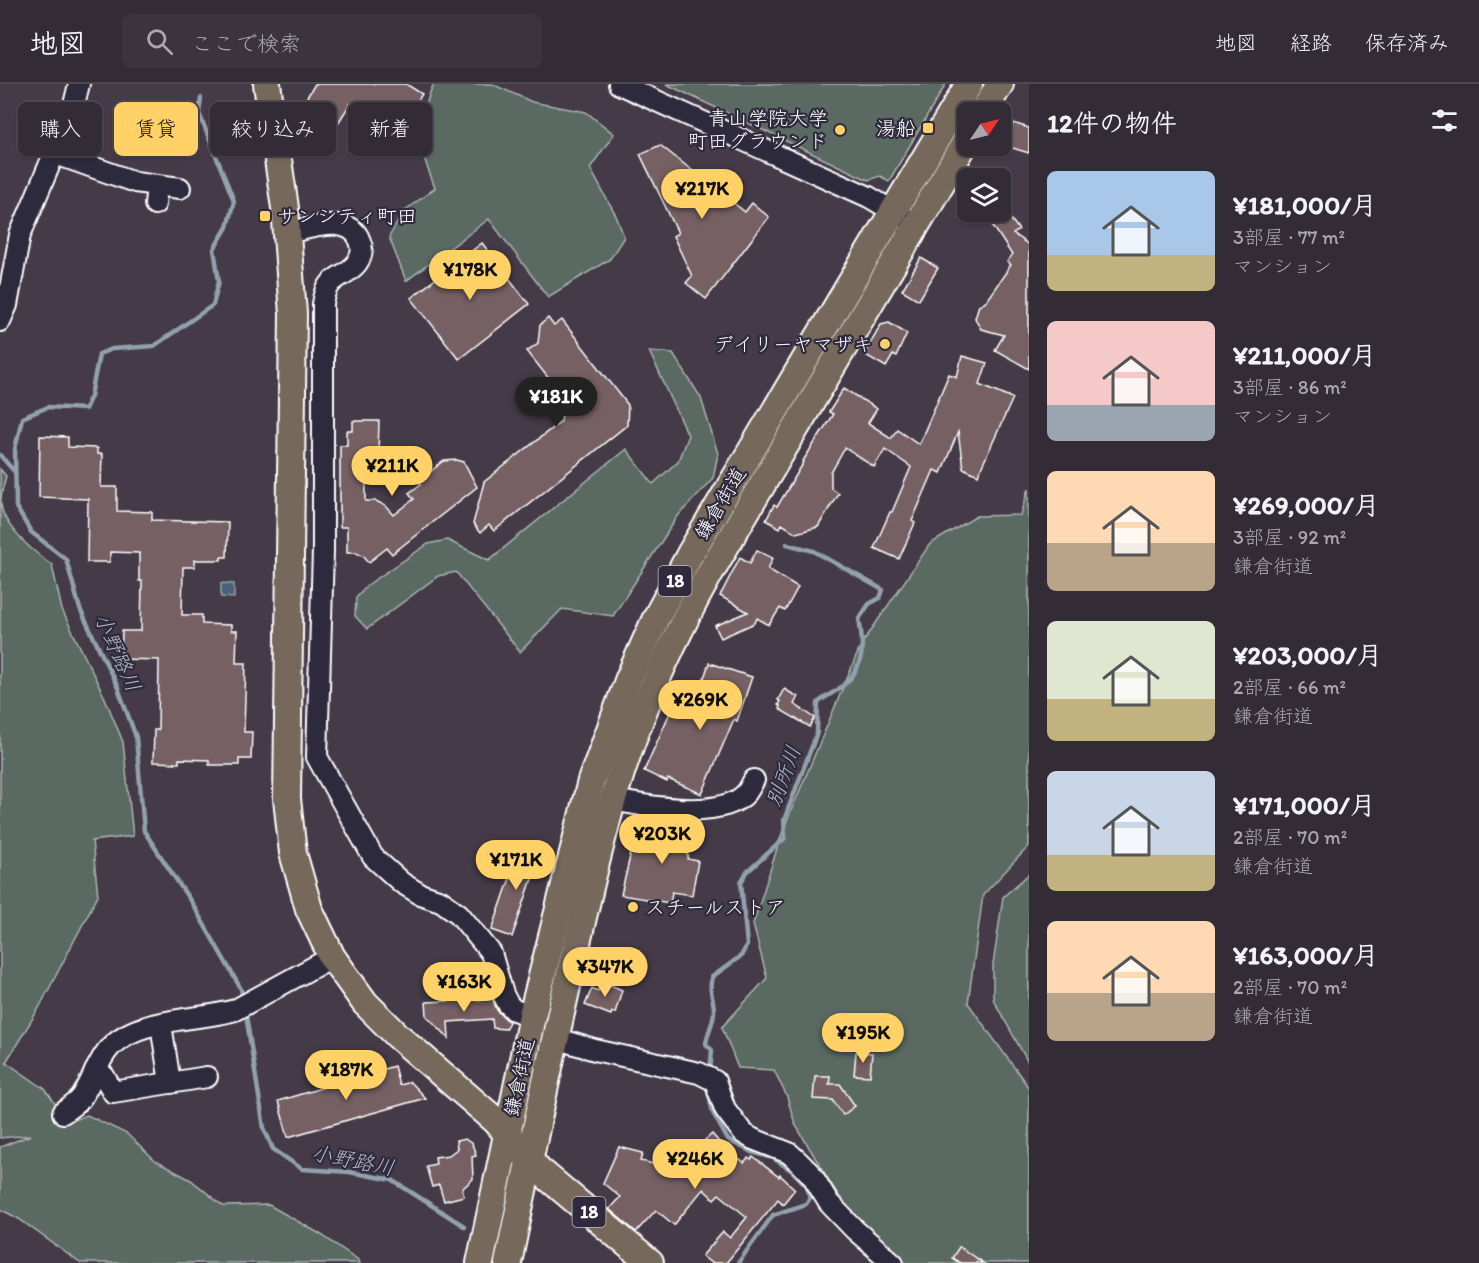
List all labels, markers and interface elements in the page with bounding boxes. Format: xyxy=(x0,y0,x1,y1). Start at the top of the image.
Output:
search box xyxy=(122,14,542,68)
icon: search xyxy=(143,25,176,58)
text: 地図 xyxy=(30,26,86,60)
text: ここで検索 xyxy=(191,30,301,57)
text: 地図 xyxy=(1215,30,1257,55)
text: 経路 xyxy=(1290,30,1332,55)
text: 保存済み xyxy=(1365,30,1449,55)
chip: 購入 xyxy=(18,102,102,156)
chip: 賃貸 xyxy=(114,102,198,156)
chip: 絞り込み xyxy=(210,102,336,156)
chip: 新着 xyxy=(348,102,432,156)
north arrow xyxy=(957,102,1011,156)
map controls xyxy=(957,102,1011,222)
icon: filters xyxy=(1428,104,1461,137)
place label: 青山学院大学 町田グラウンド xyxy=(688,106,828,153)
text: 12件の物件 xyxy=(1047,107,1177,139)
place label: 湯船 xyxy=(876,116,916,140)
marker: 湯船 xyxy=(921,121,935,135)
marker: 青山学院大学 町田グラウンド xyxy=(833,123,847,137)
button: layers xyxy=(957,168,1011,222)
pin: ¥217K xyxy=(660,169,744,220)
text: ¥217K xyxy=(675,176,729,200)
text: ¥181,000/月 xyxy=(1233,189,1377,221)
icon: home xyxy=(1095,195,1167,267)
place label: サンシティ町田 xyxy=(277,204,417,228)
marker: サンシティ町田 xyxy=(258,209,272,223)
text: 3部屋 · 77 m² xyxy=(1233,225,1345,249)
pin: ¥178K xyxy=(428,250,512,301)
text: マンション xyxy=(1233,254,1332,278)
text: ¥178K xyxy=(443,257,497,281)
place label: デイリーヤマザキ xyxy=(714,332,873,356)
marker: デイリーヤマザキ xyxy=(878,337,892,351)
text: ¥211,000/月 xyxy=(1233,339,1377,371)
icon: home xyxy=(1095,345,1167,417)
text: 3部屋 · 86 m² xyxy=(1233,375,1347,399)
pin: ¥181K xyxy=(514,377,598,428)
text: ¥181K xyxy=(529,384,583,408)
text: マンション xyxy=(1233,404,1332,428)
pin: ¥211K xyxy=(350,446,434,497)
text: ¥211K xyxy=(365,453,419,477)
street label: 鎌倉街道 xyxy=(689,463,751,543)
text: ¥269,000/月 xyxy=(1233,489,1380,521)
icon: home xyxy=(1095,495,1167,567)
text: 3部屋 · 92 m² xyxy=(1233,525,1346,549)
text: 鎌倉街道 xyxy=(1233,554,1313,578)
road number: 18 xyxy=(658,566,692,596)
water label: 小野路川 xyxy=(89,609,147,695)
text: ¥203,000/月 xyxy=(1233,639,1383,671)
icon: home xyxy=(1095,645,1167,717)
text: 2部屋 · 66 m² xyxy=(1233,675,1346,699)
pin: ¥269K xyxy=(658,680,742,731)
text: ¥269K xyxy=(672,687,728,711)
text: 鎌倉街道 xyxy=(1233,704,1313,728)
water label: 別所川 xyxy=(760,742,806,810)
text: ¥171,000/月 xyxy=(1233,789,1376,821)
icon: home xyxy=(1095,795,1167,867)
pin: ¥203K xyxy=(620,814,704,865)
text: ¥203K xyxy=(633,821,691,845)
text: 2部屋 · 70 m² xyxy=(1233,825,1347,849)
pin: ¥171K xyxy=(474,840,558,891)
text: ¥171K xyxy=(490,847,542,871)
text: 鎌倉街道 xyxy=(1233,854,1313,878)
place label: スチールストア xyxy=(645,895,786,919)
marker: スチールストア xyxy=(626,900,640,914)
text: ¥163,000/月 xyxy=(1233,939,1379,971)
icon: home xyxy=(1095,945,1167,1017)
pin: ¥347K xyxy=(563,947,647,998)
text: ¥347K xyxy=(577,954,633,978)
pin: ¥163K xyxy=(422,962,506,1013)
text: ¥163K xyxy=(437,969,491,993)
text: 2部屋 · 70 m² xyxy=(1233,975,1347,999)
text: 鎌倉街道 xyxy=(1233,1004,1313,1028)
pin: ¥195K xyxy=(821,1013,905,1064)
text: ¥195K xyxy=(836,1020,890,1044)
street label: 鎌倉街道 xyxy=(499,1035,539,1119)
pin: ¥187K xyxy=(304,1050,388,1101)
text: ¥187K xyxy=(319,1057,373,1081)
pin: ¥246K xyxy=(653,1139,737,1190)
water label: 小野路川 xyxy=(309,1140,397,1180)
text: ¥246K xyxy=(666,1146,724,1170)
road number: 18 xyxy=(572,1197,606,1227)

